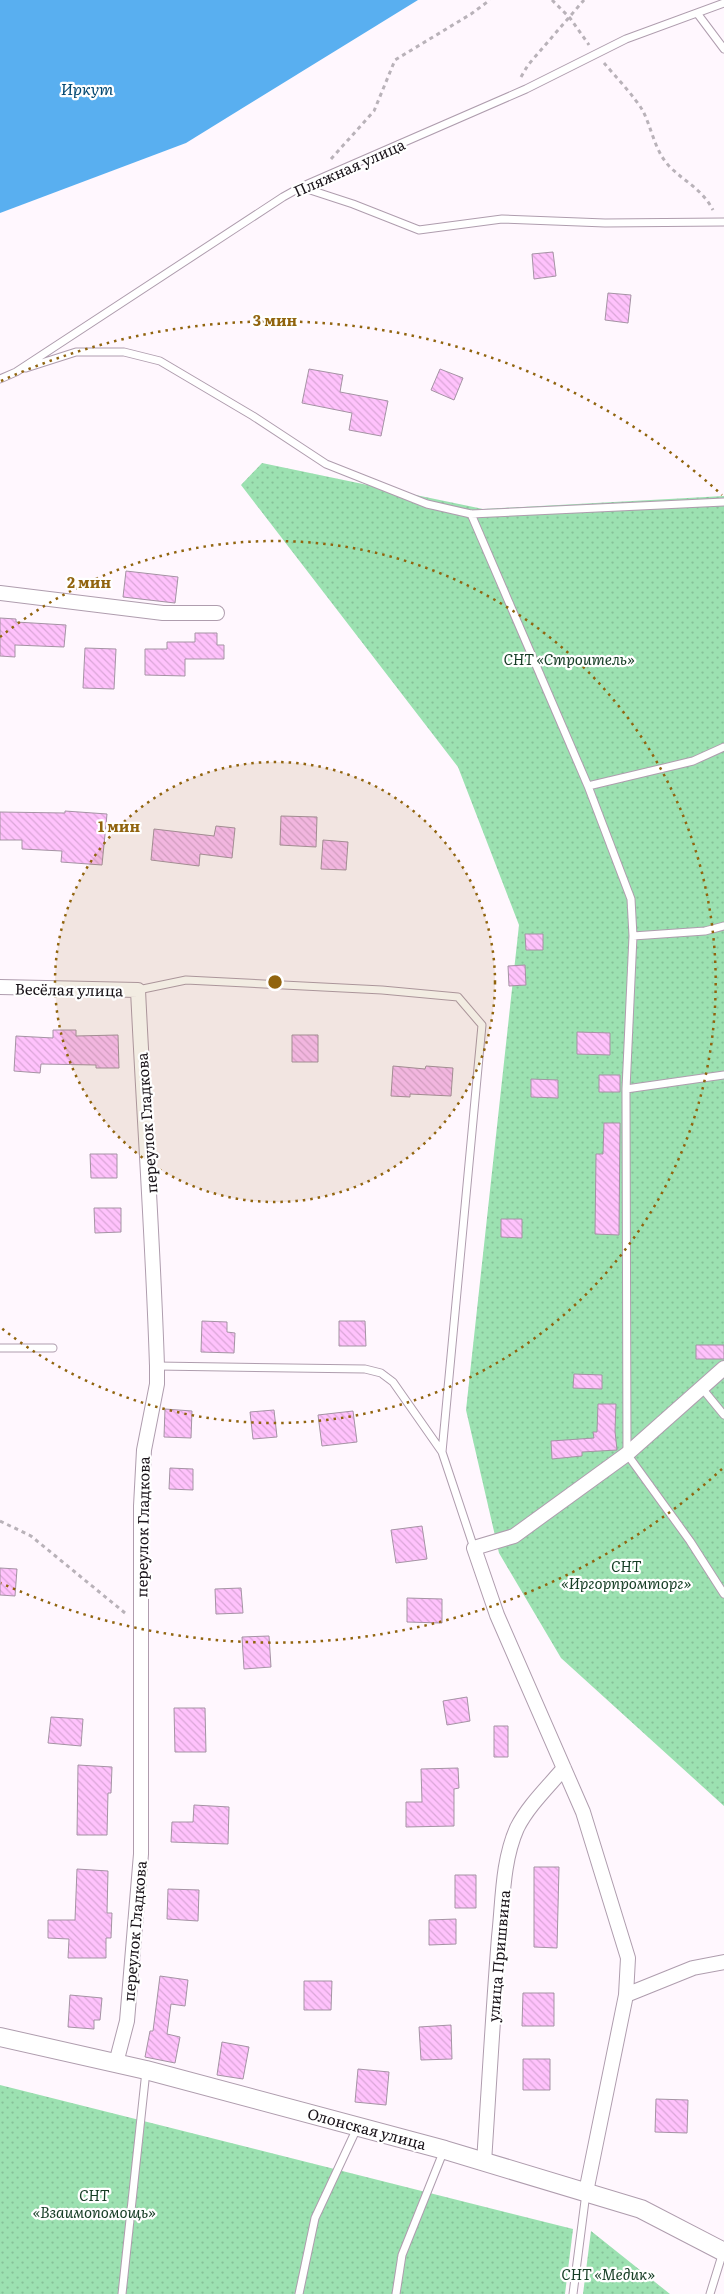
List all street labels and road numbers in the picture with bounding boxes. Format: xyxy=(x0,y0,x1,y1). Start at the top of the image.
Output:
street label: Пляжная улица xyxy=(289,132,409,202)
street label: Весёлая улица xyxy=(15,977,124,1001)
street label: переулок Гладкова xyxy=(130,1051,162,1194)
street label: переулок Гладкова xyxy=(129,1455,155,1598)
street label: переулок Гладкова xyxy=(116,1859,152,2002)
street label: улица Пришвина xyxy=(481,1888,515,2023)
street label: Олонская улица xyxy=(305,2101,430,2155)

